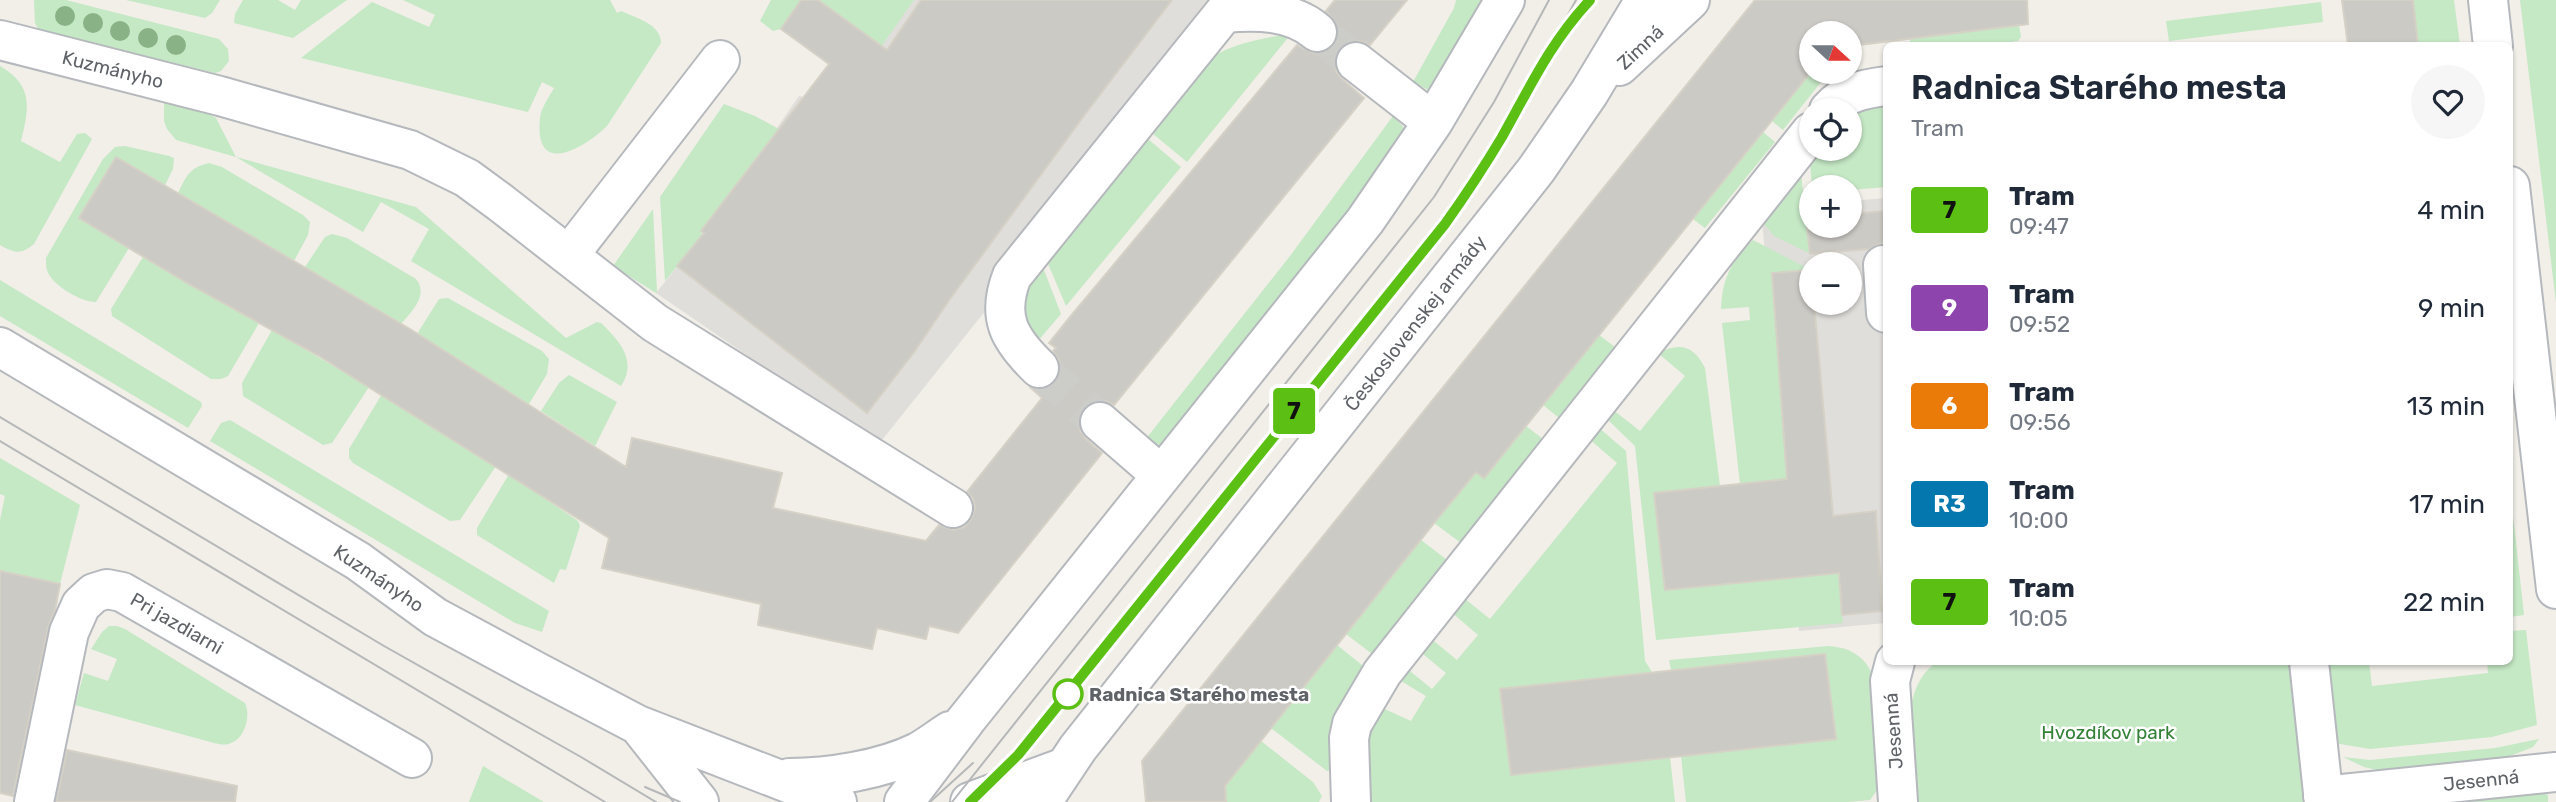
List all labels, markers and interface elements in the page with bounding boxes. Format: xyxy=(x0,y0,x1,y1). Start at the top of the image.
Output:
street label: Zimná xyxy=(1612,20,1668,74)
north arrow xyxy=(1799,21,1862,84)
map controls xyxy=(1799,21,1862,315)
street label: Kuzmányho xyxy=(60,46,166,93)
button: heart xyxy=(2411,65,2485,139)
text: Radnica Starého mesta xyxy=(1911,68,2287,107)
button: locate xyxy=(1799,98,1862,161)
text: Tram xyxy=(1911,114,1964,142)
button: + xyxy=(1799,175,1862,238)
text: Tram xyxy=(2009,181,2075,212)
text: 4 min xyxy=(2417,195,2485,226)
text: 7 xyxy=(1943,196,1956,224)
text: 09:47 xyxy=(2009,212,2069,240)
street label: Československej armády xyxy=(1340,231,1491,416)
button: − xyxy=(1799,252,1862,315)
text: Tram xyxy=(2009,279,2075,310)
text: 9 min xyxy=(2418,293,2485,324)
text: 9 xyxy=(1942,294,1957,322)
text: 09:52 xyxy=(2009,310,2070,338)
text: Tram xyxy=(2009,377,2075,408)
line badge: 7 xyxy=(1271,388,1317,434)
text: 13 min xyxy=(2407,391,2485,422)
text: 6 xyxy=(1942,392,1957,420)
text: 7 xyxy=(1287,397,1301,425)
text: 09:56 xyxy=(2009,408,2071,436)
text: Tram xyxy=(2009,475,2075,506)
text: 17 min xyxy=(2409,489,2485,520)
text: R3 xyxy=(1933,490,1966,518)
text: 10:00 xyxy=(2009,506,2069,534)
street label: Kuzmányho xyxy=(329,540,428,617)
text: Tram xyxy=(2009,573,2075,604)
text: 22 min xyxy=(2403,587,2485,618)
street label: Pri jazdiarni xyxy=(126,588,227,659)
text: 7 xyxy=(1943,588,1956,616)
text: 10:05 xyxy=(2009,604,2068,632)
marker: Radnica Starého mesta xyxy=(1053,679,1083,709)
place label: Radnica Starého mesta xyxy=(1089,683,1309,706)
street label: Jesenná xyxy=(1879,692,1908,770)
park label: Hvozdíkov park xyxy=(2041,721,2175,744)
street label: Jesenná xyxy=(2442,765,2520,796)

